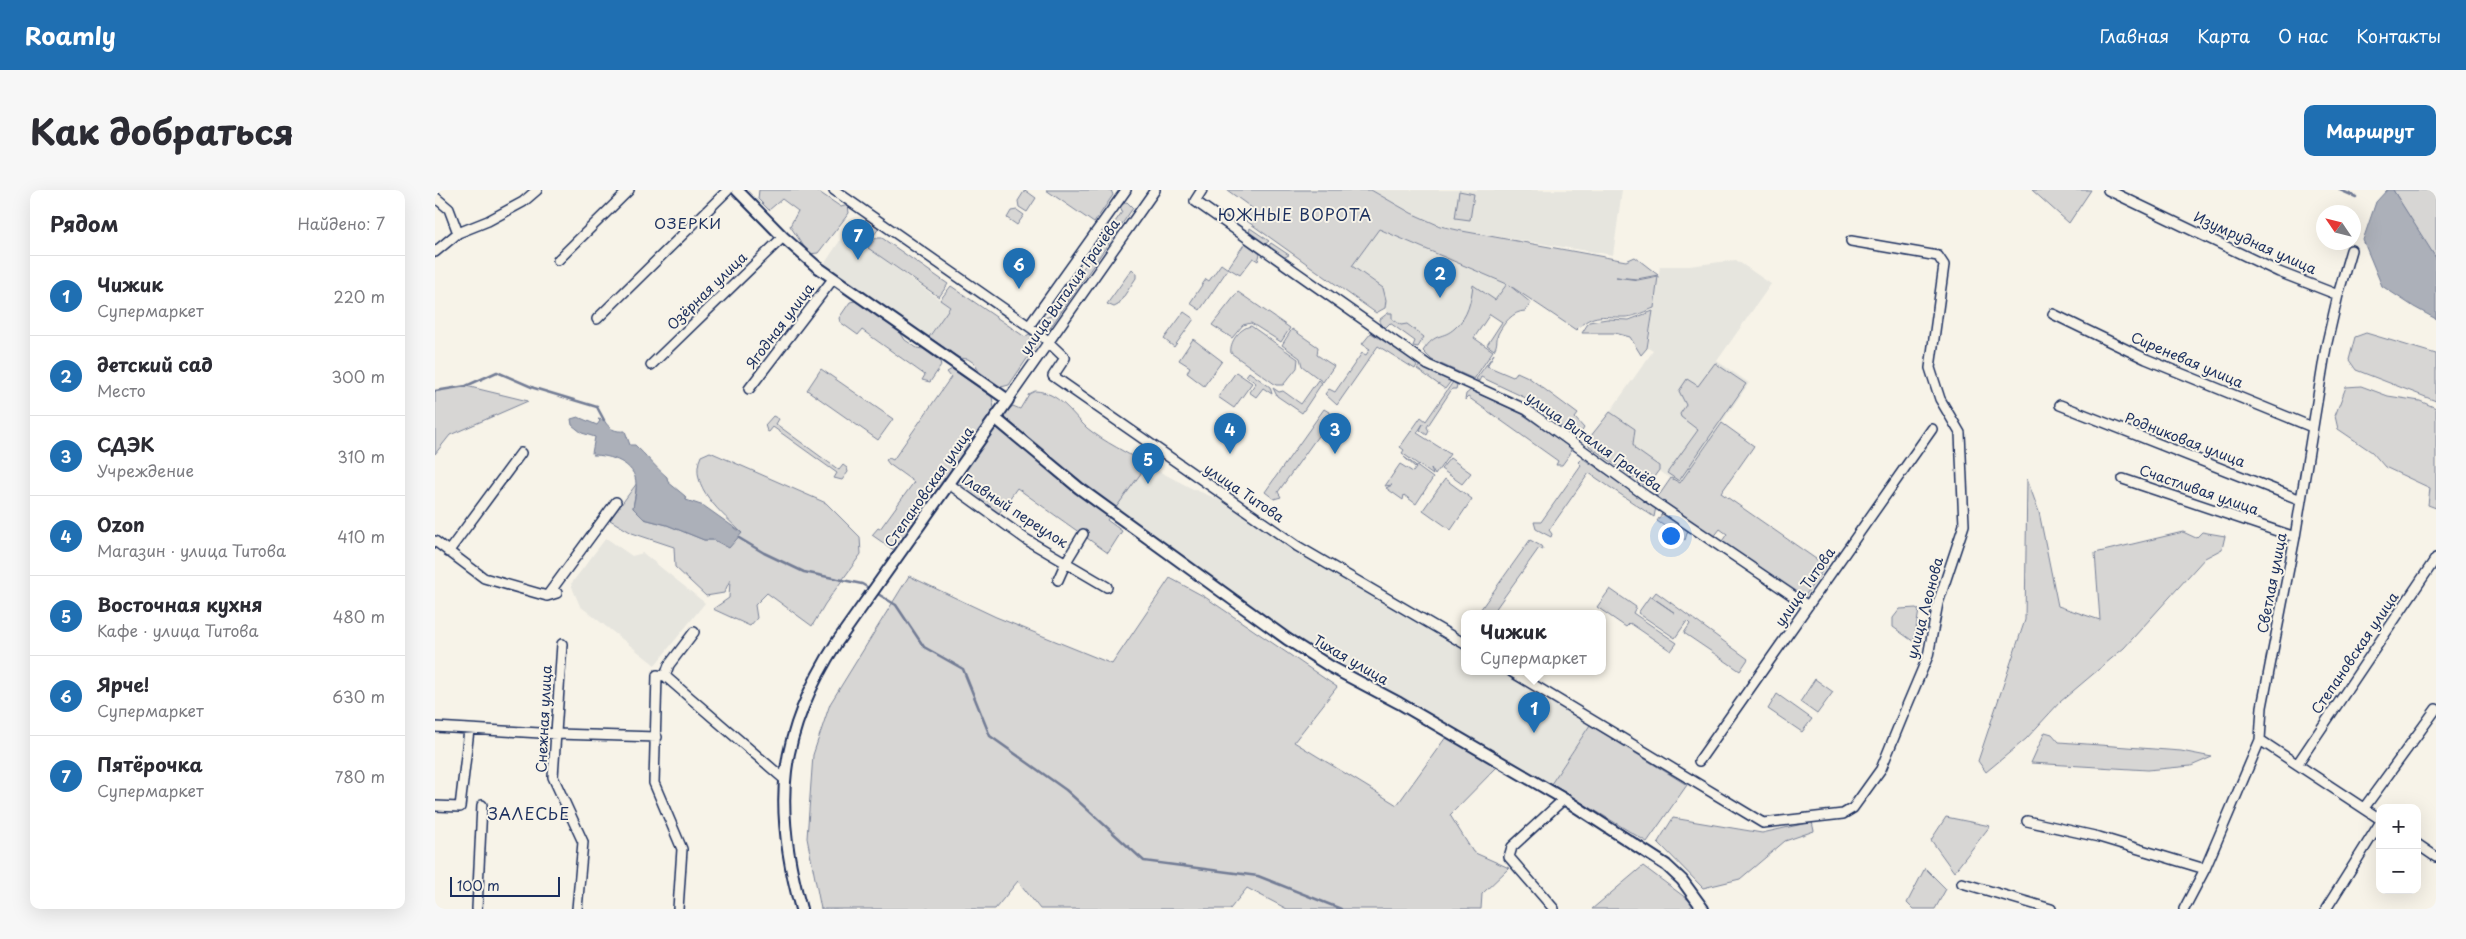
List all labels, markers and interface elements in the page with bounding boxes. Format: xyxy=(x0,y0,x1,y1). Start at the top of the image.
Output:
text: Roamly xyxy=(25,17,116,53)
text: Главная xyxy=(2100,22,2169,49)
text: Карта xyxy=(2197,22,2250,49)
text: О нас xyxy=(2278,22,2328,49)
text: Контакты xyxy=(2356,22,2441,49)
text: Как добраться xyxy=(30,104,294,157)
button: Маршрут xyxy=(2304,105,2436,156)
district label: ЮЖНЫЕ ВОРОТА xyxy=(1218,202,1372,226)
north arrow xyxy=(2316,205,2361,250)
street label: Изумрудная улица xyxy=(2190,206,2320,279)
text: Рядом xyxy=(50,207,118,239)
text: Найдено: 7 xyxy=(298,211,385,235)
district label: ОЗЕРКИ xyxy=(654,211,722,234)
street label: улица Виталия Грачёва xyxy=(1014,214,1125,359)
pin: 7 xyxy=(842,219,874,260)
street label: Озёрная улица xyxy=(662,247,752,334)
pin: 6 xyxy=(1003,248,1035,289)
pin: 2 xyxy=(1424,257,1456,298)
text: Чижик xyxy=(97,270,163,298)
street label: Ягодная улица xyxy=(740,278,819,373)
text: 1 xyxy=(62,284,70,308)
text: 220 m xyxy=(334,284,385,308)
text: Супермаркет xyxy=(97,298,204,322)
street label: Сиреневая улица xyxy=(2128,326,2247,393)
text: детский сад xyxy=(97,350,213,378)
text: 2 xyxy=(60,364,72,388)
text: 300 m xyxy=(331,364,385,388)
text: Место xyxy=(97,378,146,402)
street label: улица Виталия Грачёва xyxy=(1522,386,1667,497)
street label: Родниковая улица xyxy=(2122,407,2249,472)
pin: 4 xyxy=(1214,413,1246,454)
pin: 3 xyxy=(1319,413,1351,454)
street label: Степановская улица xyxy=(879,422,978,551)
text: СДЭК xyxy=(97,430,154,458)
pin: 5 xyxy=(1132,443,1164,484)
text: 3 xyxy=(61,444,71,468)
text: 310 m xyxy=(337,444,385,468)
text: Учреждение xyxy=(97,458,194,482)
street label: улица Титова xyxy=(1200,458,1289,527)
street label: Счастливая улица xyxy=(2137,459,2262,520)
street label: Главный переулок xyxy=(958,468,1073,553)
text: Ozon xyxy=(97,510,145,538)
your location xyxy=(1658,523,1684,549)
text: 4 xyxy=(61,524,71,548)
text: 410 m xyxy=(337,524,385,548)
street label: Светлая улица xyxy=(2251,531,2292,635)
text: Магазин · улица Титова xyxy=(97,538,286,562)
street label: улица Титова xyxy=(1769,542,1840,631)
street label: улица Леонова xyxy=(1901,554,1948,661)
street label: Степановская улица xyxy=(2306,587,2403,718)
text: Восточная кухня xyxy=(97,590,263,618)
text: 5 xyxy=(61,604,71,628)
text: 480 m xyxy=(333,604,385,628)
popup xyxy=(1461,610,1606,675)
text: Чижик xyxy=(1480,617,1547,645)
text: Кафе · улица Титова xyxy=(97,618,258,642)
street label: Тихая улица xyxy=(1310,629,1393,690)
text: Супермаркет xyxy=(1480,645,1587,669)
street label: Снежная улица xyxy=(530,664,557,773)
text: Ярче! xyxy=(97,670,149,698)
text: 6 xyxy=(60,684,72,708)
text: 630 m xyxy=(332,684,385,708)
pin: 1 xyxy=(1518,692,1550,733)
text: Супермаркет xyxy=(97,698,204,722)
text: Пятёрочка xyxy=(97,750,203,778)
text: 7 xyxy=(61,764,71,788)
text: 780 m xyxy=(335,764,385,788)
text: Супермаркет xyxy=(97,778,204,802)
district label: ЗАЛЕСЬЕ xyxy=(488,801,570,825)
map controls xyxy=(2376,804,2421,894)
button: + xyxy=(2376,804,2421,849)
button: − xyxy=(2376,849,2421,894)
scale bar xyxy=(450,874,560,897)
text: 100 m xyxy=(457,875,500,896)

